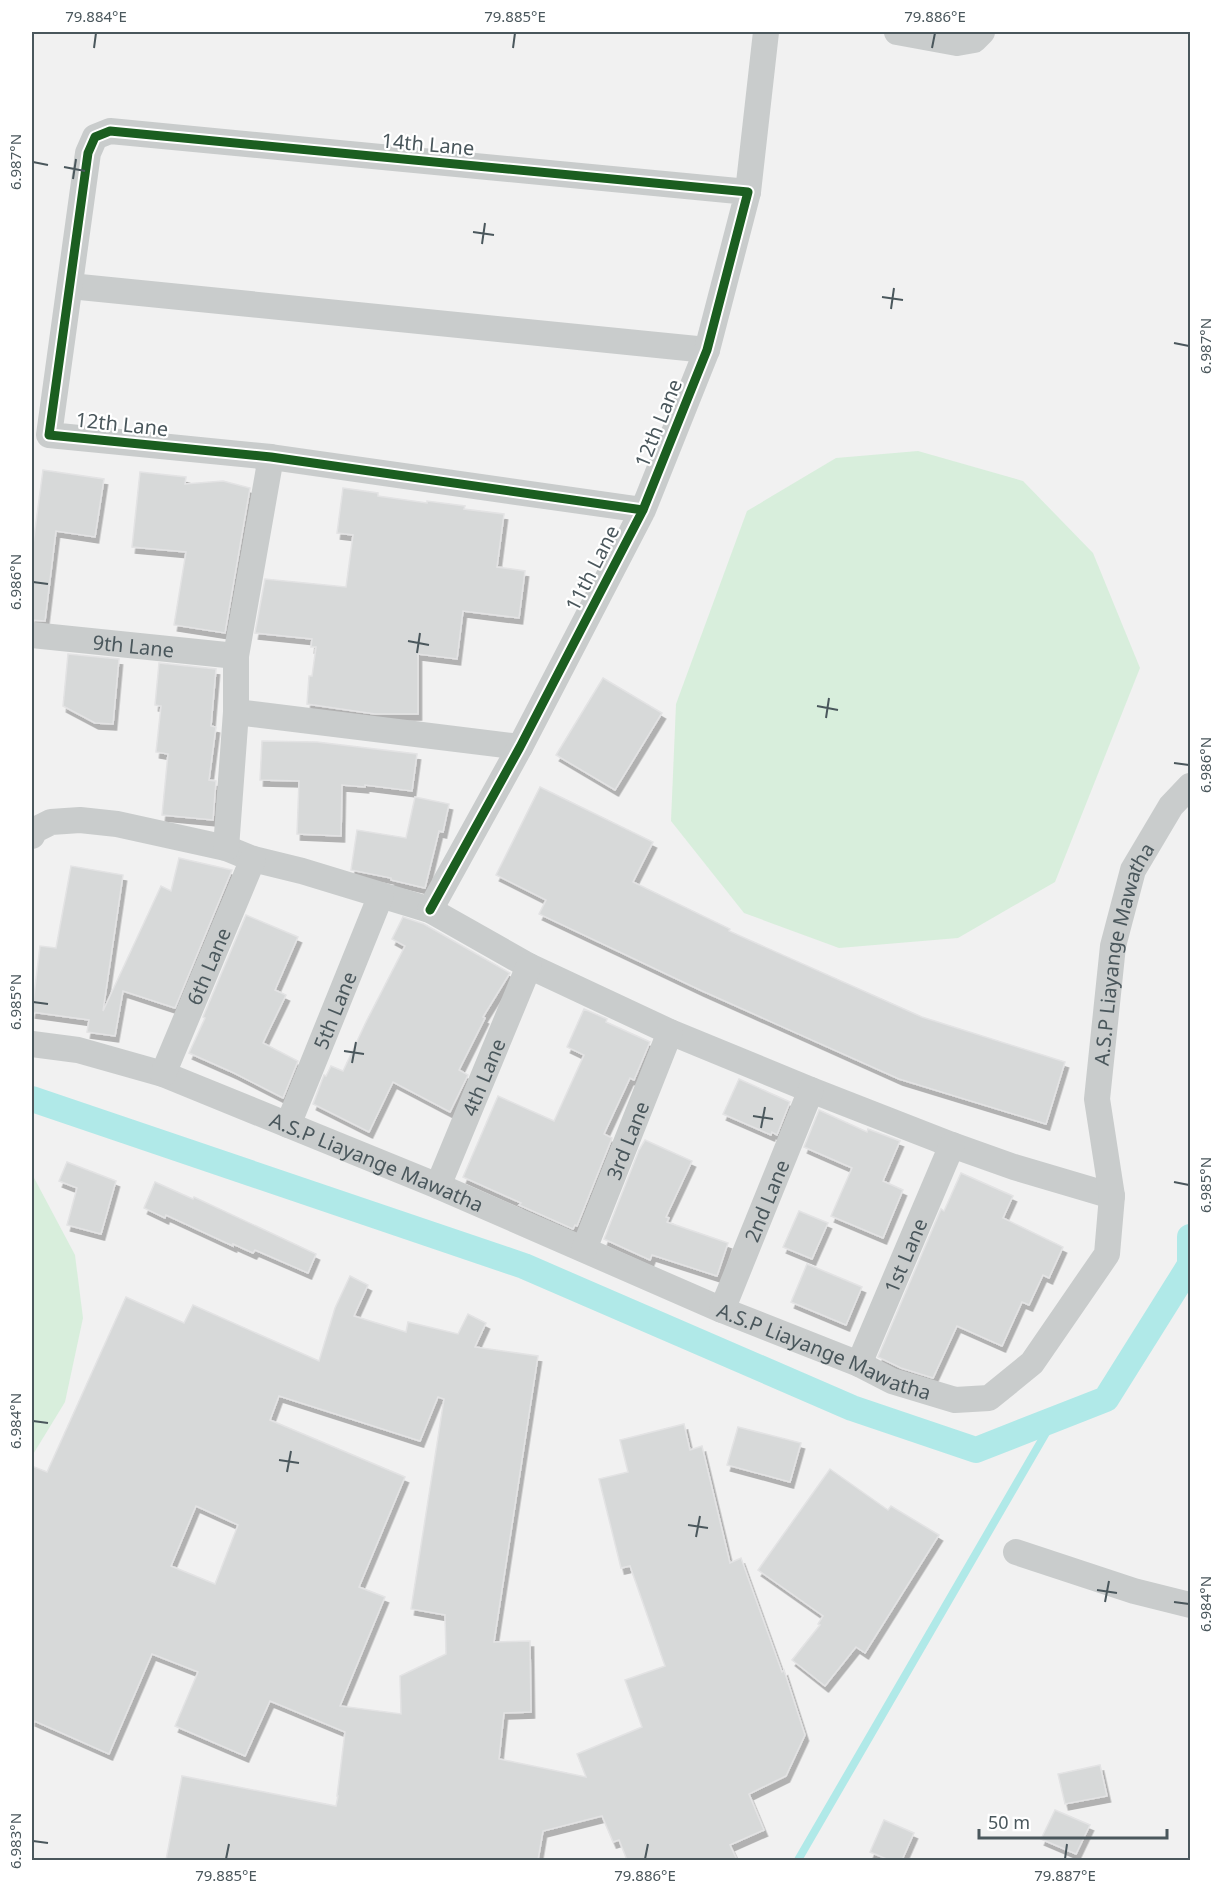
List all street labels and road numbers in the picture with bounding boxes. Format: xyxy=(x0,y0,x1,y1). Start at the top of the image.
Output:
street label: 14th Lane xyxy=(381,126,475,162)
street label: 12th Lane xyxy=(628,375,688,471)
street label: 12th Lane xyxy=(74,406,170,442)
street label: 11th Lane xyxy=(559,520,625,616)
street label: 9th Lane xyxy=(91,628,175,663)
street label: A.S.P Liayange Mawatha xyxy=(1087,837,1160,1067)
street label: 6th Lane xyxy=(180,923,236,1009)
street label: 5th Lane xyxy=(307,967,362,1053)
street label: 4th Lane xyxy=(455,1034,511,1120)
street label: 3rd Lane xyxy=(599,1097,655,1183)
street label: A.S.P Liayange Mawatha xyxy=(266,1106,488,1218)
street label: 2nd Lane xyxy=(737,1155,795,1246)
street label: 1st Lane xyxy=(877,1214,933,1297)
street label: A.S.P Liayange Mawatha xyxy=(714,1296,935,1406)

